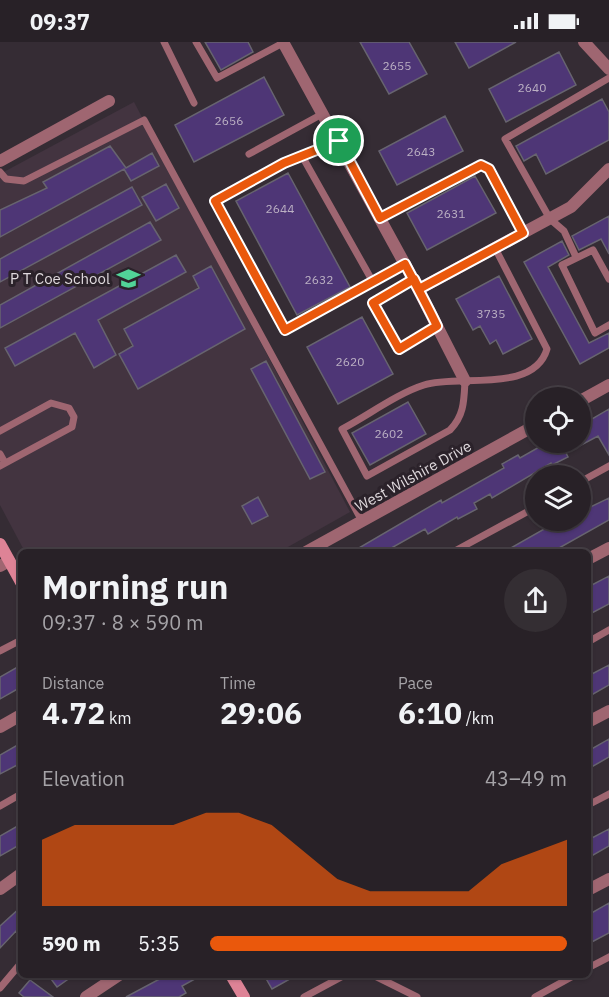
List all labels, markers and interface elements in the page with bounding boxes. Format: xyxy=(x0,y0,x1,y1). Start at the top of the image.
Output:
text: 09:37 xyxy=(30,7,90,36)
house number: 2655 xyxy=(383,58,411,73)
house number: 2640 xyxy=(518,80,546,95)
house number: 2656 xyxy=(215,113,243,128)
pin xyxy=(313,115,364,166)
icon: arrive xyxy=(322,124,355,157)
house number: 2643 xyxy=(407,144,435,159)
house number: 2644 xyxy=(266,201,294,216)
house number: 2631 xyxy=(437,206,465,221)
school or university icon: P T Coe School xyxy=(115,265,141,291)
place label: P T Coe School xyxy=(10,269,110,288)
house number: 2632 xyxy=(305,272,333,287)
house number: 3735 xyxy=(477,306,505,321)
house number: 2620 xyxy=(336,354,364,369)
map controls xyxy=(525,387,591,531)
button: locate xyxy=(525,387,591,453)
house number: 2602 xyxy=(375,426,403,441)
street label: West Wilshire Drive xyxy=(351,436,475,516)
button: layers xyxy=(525,465,591,531)
text: Morning run xyxy=(42,565,228,608)
button: share xyxy=(504,569,567,632)
text: 09:37 · 8 × 590 m xyxy=(42,609,203,636)
text: Distance xyxy=(42,673,104,693)
text: Time xyxy=(220,673,256,693)
text: Pace xyxy=(398,673,433,693)
text: 4.72 xyxy=(42,693,105,732)
text: 29:06 xyxy=(220,693,302,732)
text: 6:10 xyxy=(398,693,462,732)
text: km xyxy=(105,708,132,728)
text: /km xyxy=(462,708,494,728)
text: Elevation xyxy=(42,765,125,792)
text: 43–49 m xyxy=(485,765,567,792)
text: 590 m xyxy=(42,930,101,957)
text: 5:35 xyxy=(138,930,180,957)

